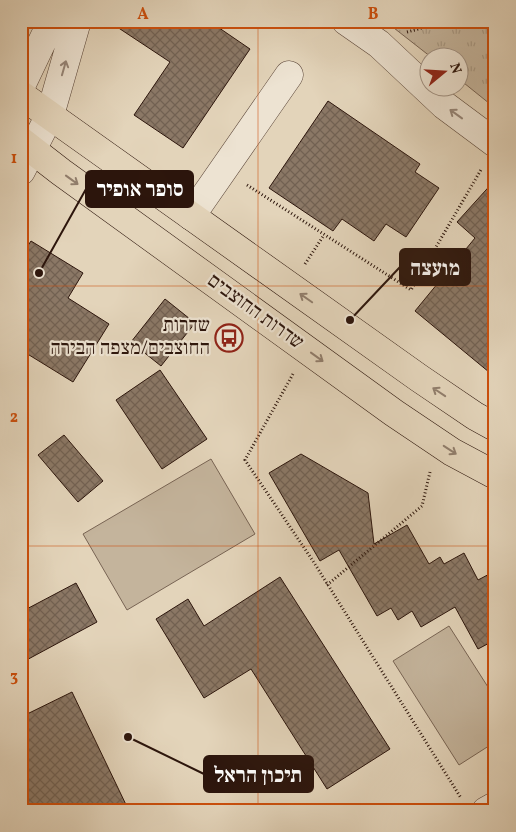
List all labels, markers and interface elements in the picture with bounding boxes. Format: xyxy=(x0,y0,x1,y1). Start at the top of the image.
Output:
text: A xyxy=(137,4,149,26)
text: B xyxy=(368,4,379,26)
north arrow xyxy=(418,48,468,98)
one-way arrow xyxy=(59,61,69,77)
text: N xyxy=(444,61,466,76)
one-way arrow xyxy=(449,109,463,119)
text: 1 xyxy=(11,148,17,170)
callout: סופר אופיר xyxy=(86,171,193,207)
one-way arrow xyxy=(65,174,78,185)
text: סופר אופיר xyxy=(96,176,184,205)
callout: מועצה xyxy=(400,249,470,285)
text: מועצה xyxy=(410,255,460,284)
street label: שדרות החוצבים xyxy=(201,267,309,357)
one-way arrow xyxy=(299,293,313,303)
place label: שדרות החוצבים/מצפה הבירה xyxy=(50,312,210,363)
bus stop icon: שדרות החוצבים/מצפה הבירה xyxy=(214,323,244,353)
one-way arrow xyxy=(310,352,324,362)
one-way arrow xyxy=(432,386,446,397)
text: 2 xyxy=(10,407,18,429)
one-way arrow xyxy=(442,446,456,456)
text: 3 xyxy=(10,666,18,688)
callout: תיכון הראל xyxy=(204,756,313,792)
text: תיכון הראל xyxy=(214,762,302,791)

